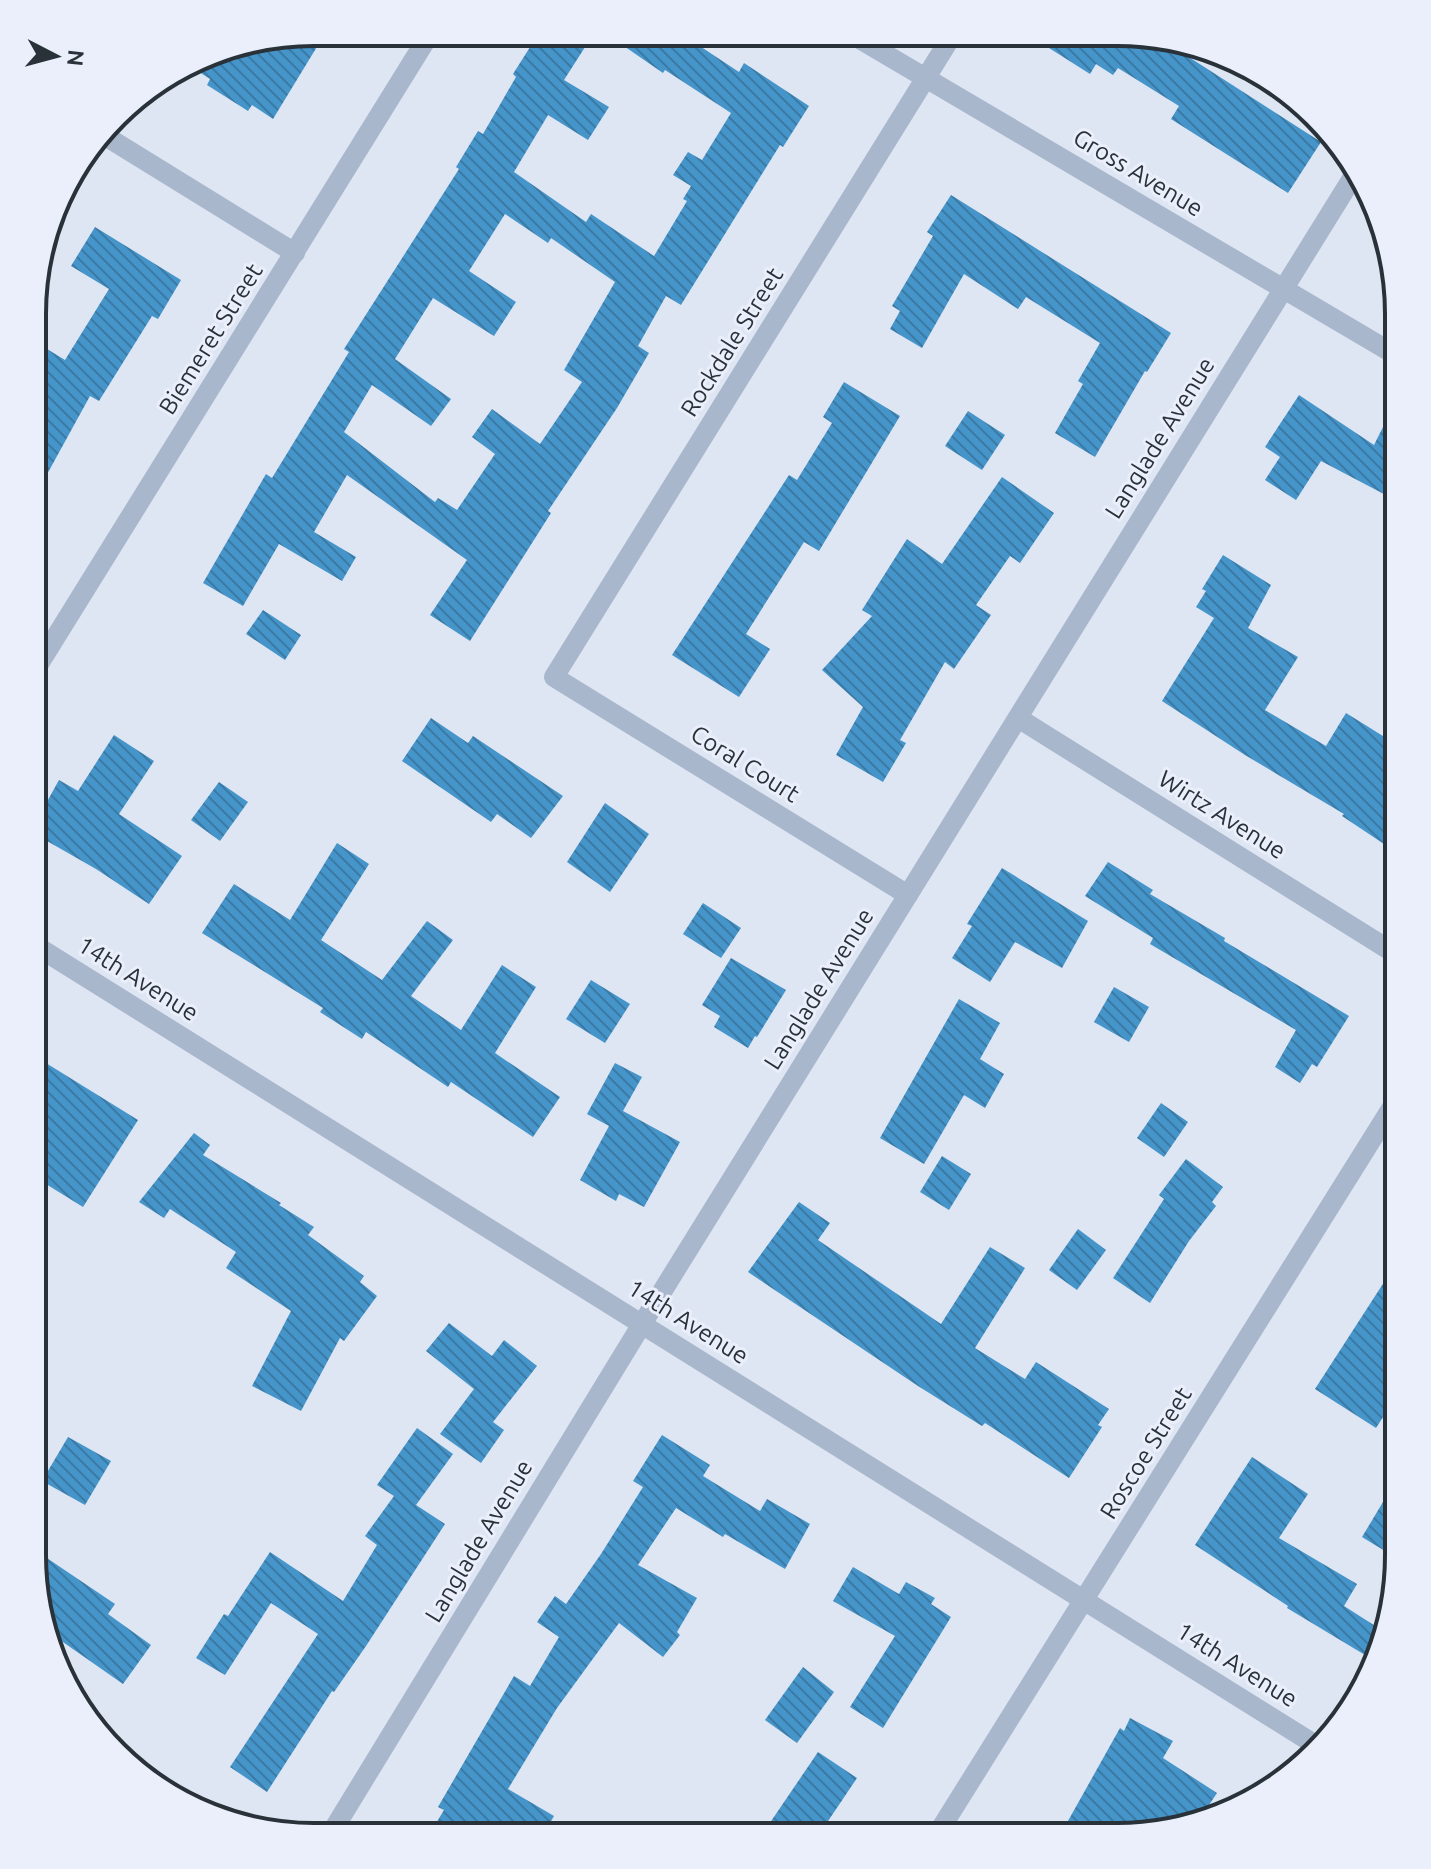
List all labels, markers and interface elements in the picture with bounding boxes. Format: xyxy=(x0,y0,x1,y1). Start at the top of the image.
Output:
north arrow xyxy=(16,16,96,96)
text: N xyxy=(63,49,90,68)
street label: Gross Avenue xyxy=(1069,123,1208,222)
street label: Biemeret Street xyxy=(153,258,268,419)
street label: Rockdale Street xyxy=(675,262,788,421)
street label: Langlade Avenue xyxy=(1099,352,1220,523)
street label: Coral Court xyxy=(686,720,805,808)
street label: Wirtz Avenue xyxy=(1154,765,1291,864)
street label: Langlade Avenue xyxy=(758,903,879,1074)
street label: 14th Avenue xyxy=(73,931,203,1026)
street label: 14th Avenue xyxy=(623,1274,753,1369)
street label: Roscoe Street xyxy=(1094,1381,1197,1524)
street label: Langlade Avenue xyxy=(420,1455,538,1627)
street label: 14th Avenue xyxy=(1172,1617,1302,1712)

